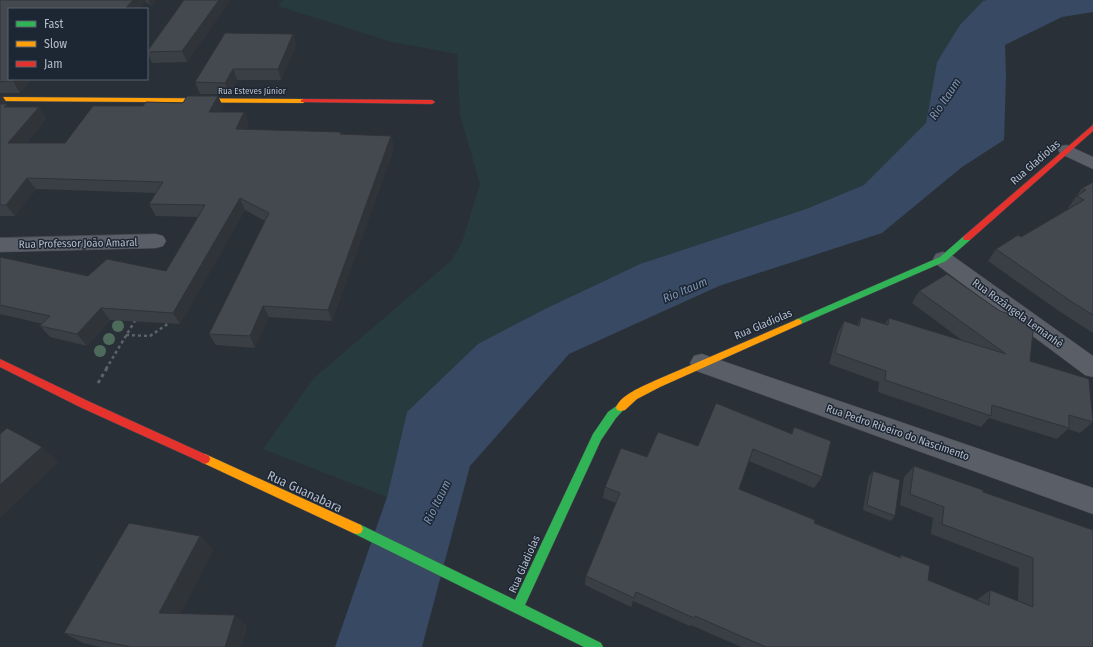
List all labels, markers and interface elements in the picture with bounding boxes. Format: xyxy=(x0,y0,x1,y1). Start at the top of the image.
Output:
legend xyxy=(8,8,148,80)
text: Fast xyxy=(44,17,63,31)
text: Slow xyxy=(44,37,67,51)
text: Jam xyxy=(44,57,62,71)
water label: Rio Itaum xyxy=(926,76,964,122)
street label: Rua Esteves Júnior xyxy=(218,86,287,96)
street label: Rua Gladiolas xyxy=(1008,137,1063,187)
street label: Rua Professor João Amaral xyxy=(19,236,137,251)
water label: Rio Itaum xyxy=(661,274,709,306)
street label: Rua Rozângela Lemanhê xyxy=(970,276,1066,351)
street label: Rua Gladiolas xyxy=(732,306,794,342)
street label: Rua Pedro Ribeiro do Nascimento xyxy=(825,402,971,463)
street label: Rua Guanabara xyxy=(265,468,345,515)
water label: Rio Itaum xyxy=(420,478,454,526)
street label: Rua Gladiolas xyxy=(506,533,543,595)

